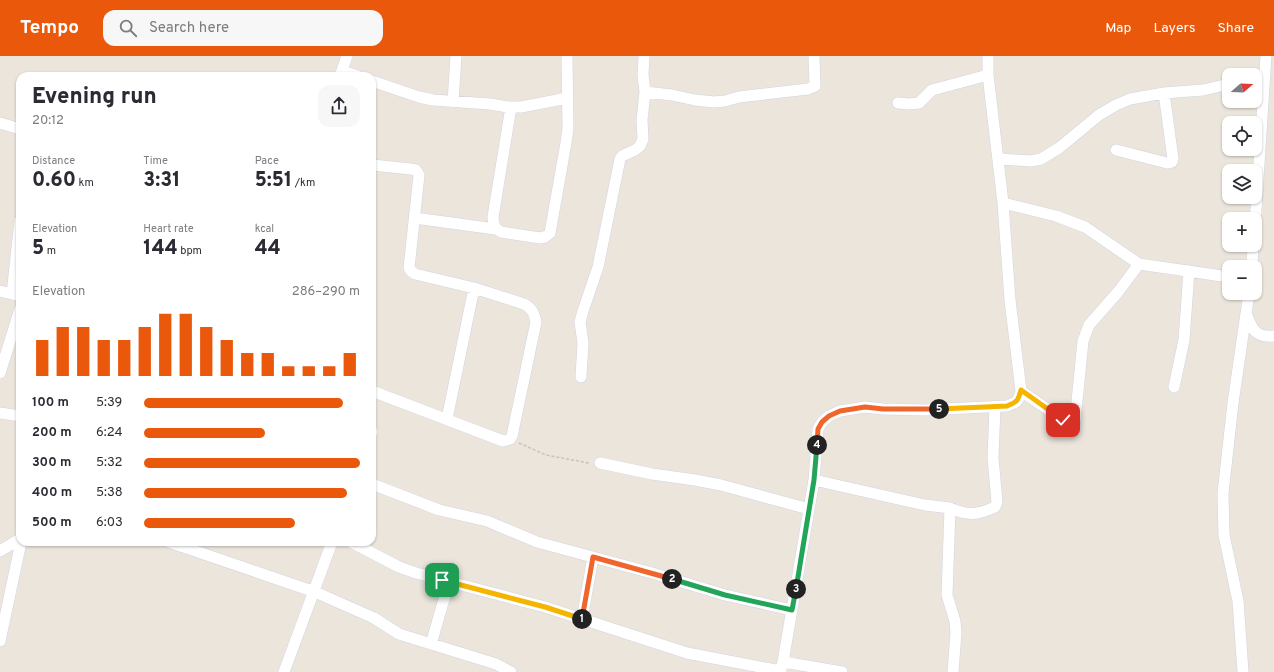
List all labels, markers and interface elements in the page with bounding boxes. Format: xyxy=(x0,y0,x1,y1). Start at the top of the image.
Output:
search box xyxy=(103,10,383,46)
text: Tempo xyxy=(20,16,79,40)
icon: search xyxy=(117,17,139,39)
text: Search here xyxy=(149,19,229,38)
text: Map xyxy=(1105,20,1131,37)
text: Layers xyxy=(1153,20,1195,37)
text: Share xyxy=(1217,20,1254,37)
north arrow xyxy=(1222,68,1262,108)
map controls xyxy=(1222,68,1262,300)
text: Evening run xyxy=(32,84,157,111)
button: share xyxy=(318,85,360,127)
text: 20:12 xyxy=(32,113,64,129)
button: locate xyxy=(1222,116,1262,156)
text: Distance xyxy=(32,154,75,168)
text: Time xyxy=(143,154,168,168)
text: Pace xyxy=(255,154,279,168)
button: layers xyxy=(1222,164,1262,204)
text: 0.60 xyxy=(32,168,76,194)
text: 3:31 xyxy=(143,168,180,194)
text: 5:51 xyxy=(255,168,292,194)
text: km xyxy=(76,176,94,190)
text: /km xyxy=(292,176,315,190)
button: + xyxy=(1222,212,1262,252)
text: Elevation xyxy=(32,222,77,236)
text: Heart rate xyxy=(143,222,194,236)
text: kcal xyxy=(255,222,274,236)
text: 5 xyxy=(32,236,44,262)
text: 144 xyxy=(143,236,178,262)
text: 44 xyxy=(255,236,281,262)
text: m xyxy=(44,244,56,258)
text: bpm xyxy=(178,244,202,258)
button: − xyxy=(1222,260,1262,300)
text: Elevation xyxy=(32,284,85,300)
text: 286–290 m xyxy=(292,284,360,300)
text: 100 m xyxy=(32,395,69,411)
text: 5:39 xyxy=(96,395,122,411)
pin: 5 xyxy=(929,399,949,419)
text: 5 xyxy=(936,402,942,416)
pin xyxy=(1046,403,1080,437)
icon: check xyxy=(1052,409,1074,431)
text: 200 m xyxy=(32,425,72,441)
text: 6:24 xyxy=(96,425,123,441)
pin: 4 xyxy=(807,435,827,455)
text: 4 xyxy=(813,438,821,452)
text: 300 m xyxy=(32,455,71,471)
text: 5:32 xyxy=(96,455,123,471)
text: 400 m xyxy=(32,485,72,501)
text: 5:38 xyxy=(96,485,123,501)
text: 500 m xyxy=(32,515,72,531)
text: 6:03 xyxy=(96,515,123,531)
pin xyxy=(425,563,459,597)
icon: arrive xyxy=(431,569,453,591)
pin: 2 xyxy=(662,569,682,589)
text: 2 xyxy=(669,572,675,586)
pin: 3 xyxy=(786,579,806,599)
text: 3 xyxy=(793,582,799,596)
pin: 1 xyxy=(572,609,592,629)
text: 1 xyxy=(580,612,584,626)

